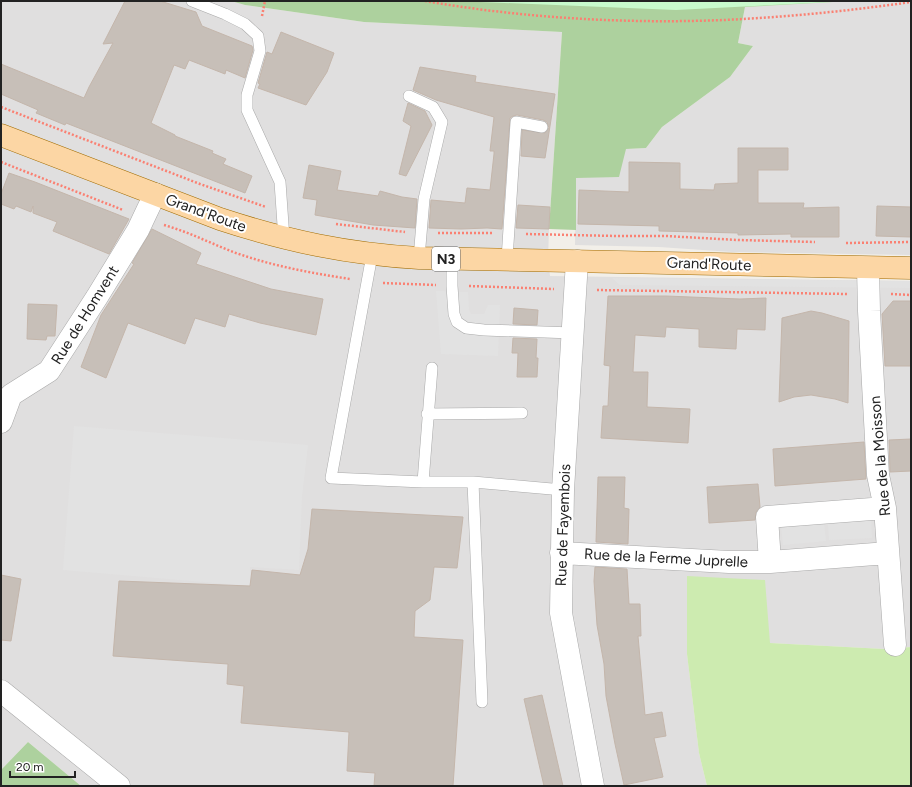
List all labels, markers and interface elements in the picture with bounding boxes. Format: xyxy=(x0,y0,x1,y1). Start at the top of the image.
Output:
street label: Grand'Route xyxy=(163,190,249,236)
road number: N3 xyxy=(432,247,460,271)
street label: Grand'Route xyxy=(666,254,752,274)
street label: Rue de Homvent xyxy=(47,262,123,368)
street label: Rue de la Moisson xyxy=(866,395,894,517)
street label: Rue de Fayembois xyxy=(552,463,574,587)
street label: Rue de la Ferme Juprelle xyxy=(584,545,748,571)
scale bar xyxy=(10,753,75,779)
text: 20 m xyxy=(16,760,44,774)

